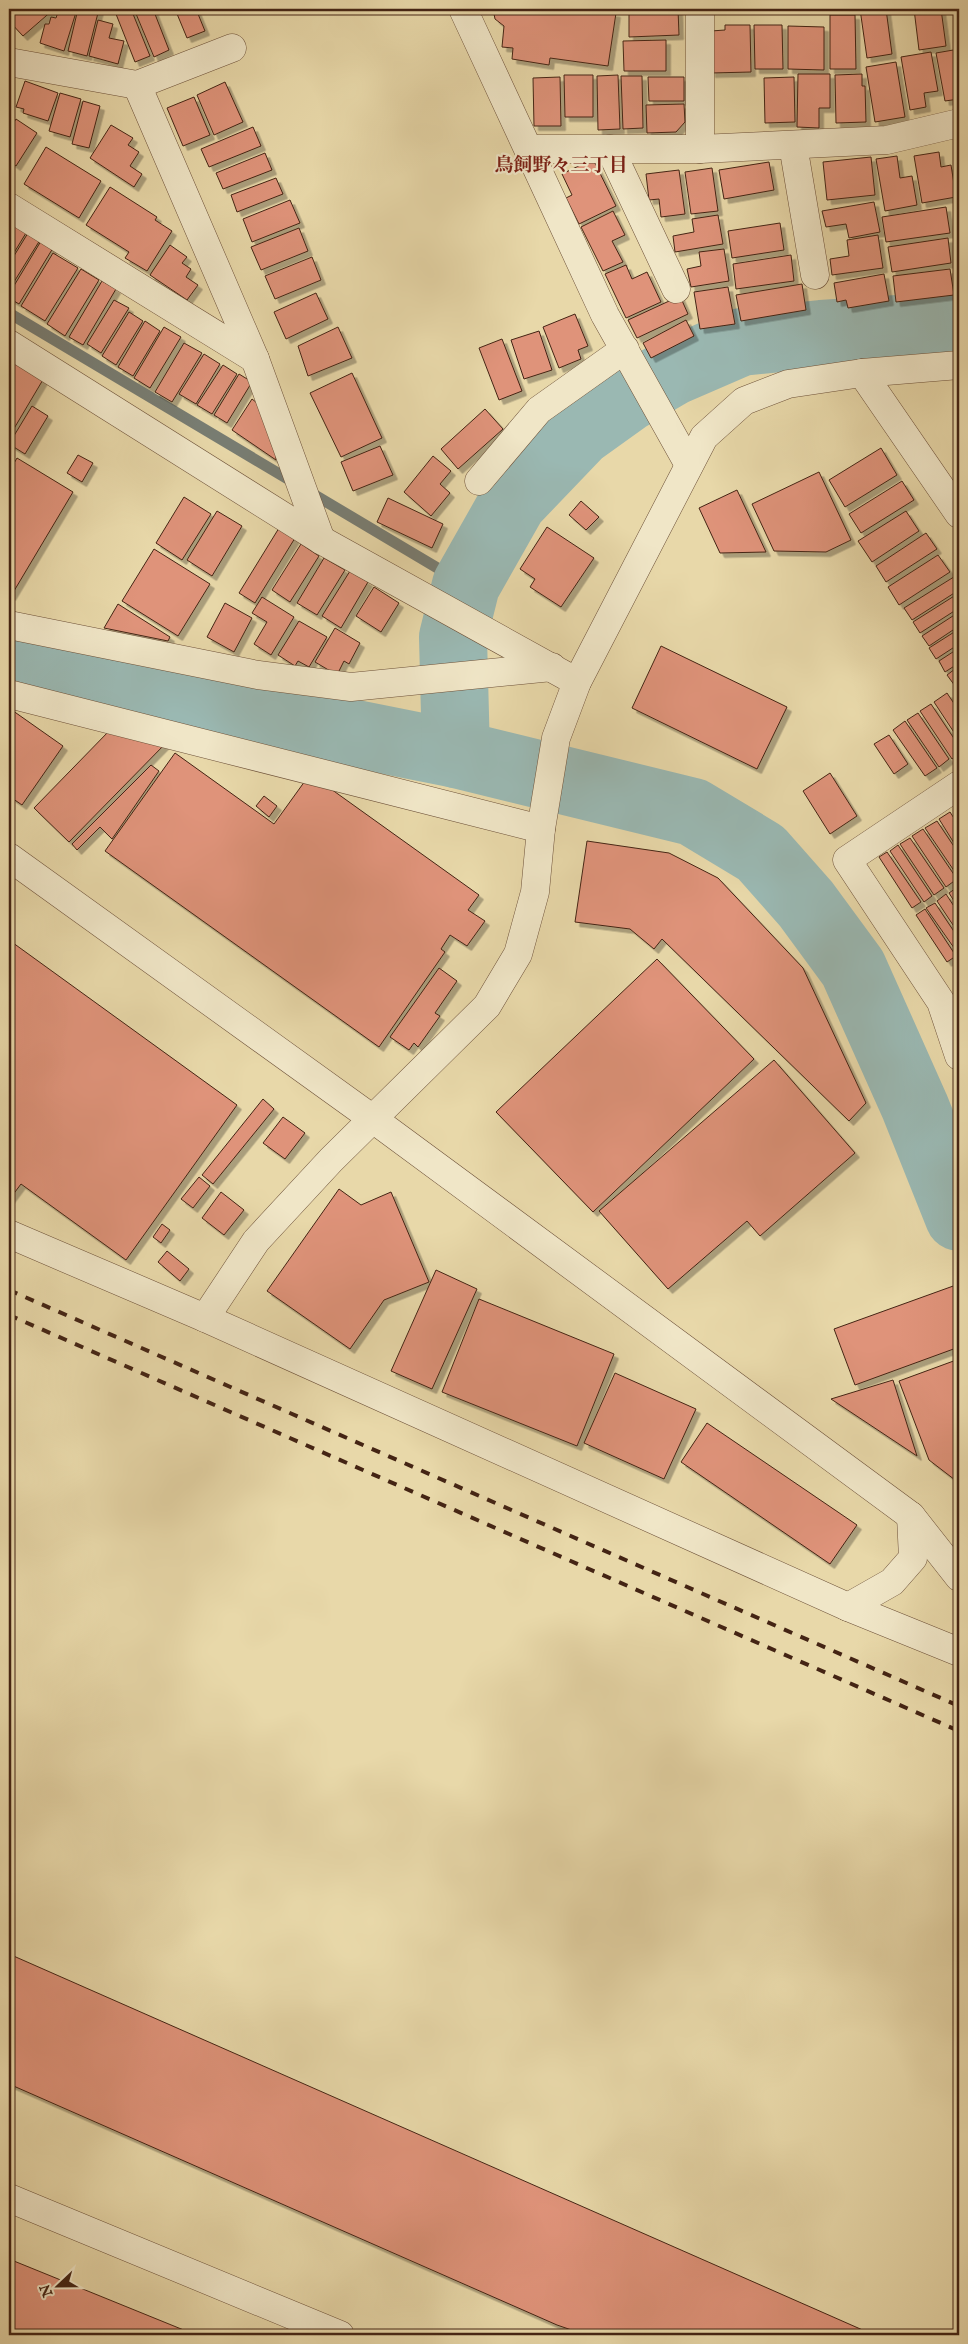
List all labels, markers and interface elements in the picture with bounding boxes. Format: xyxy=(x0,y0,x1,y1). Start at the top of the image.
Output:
district label: 鳥飼野々三丁目 xyxy=(494,154,628,178)
north arrow xyxy=(32,2262,82,2312)
text: N xyxy=(36,2282,58,2300)

